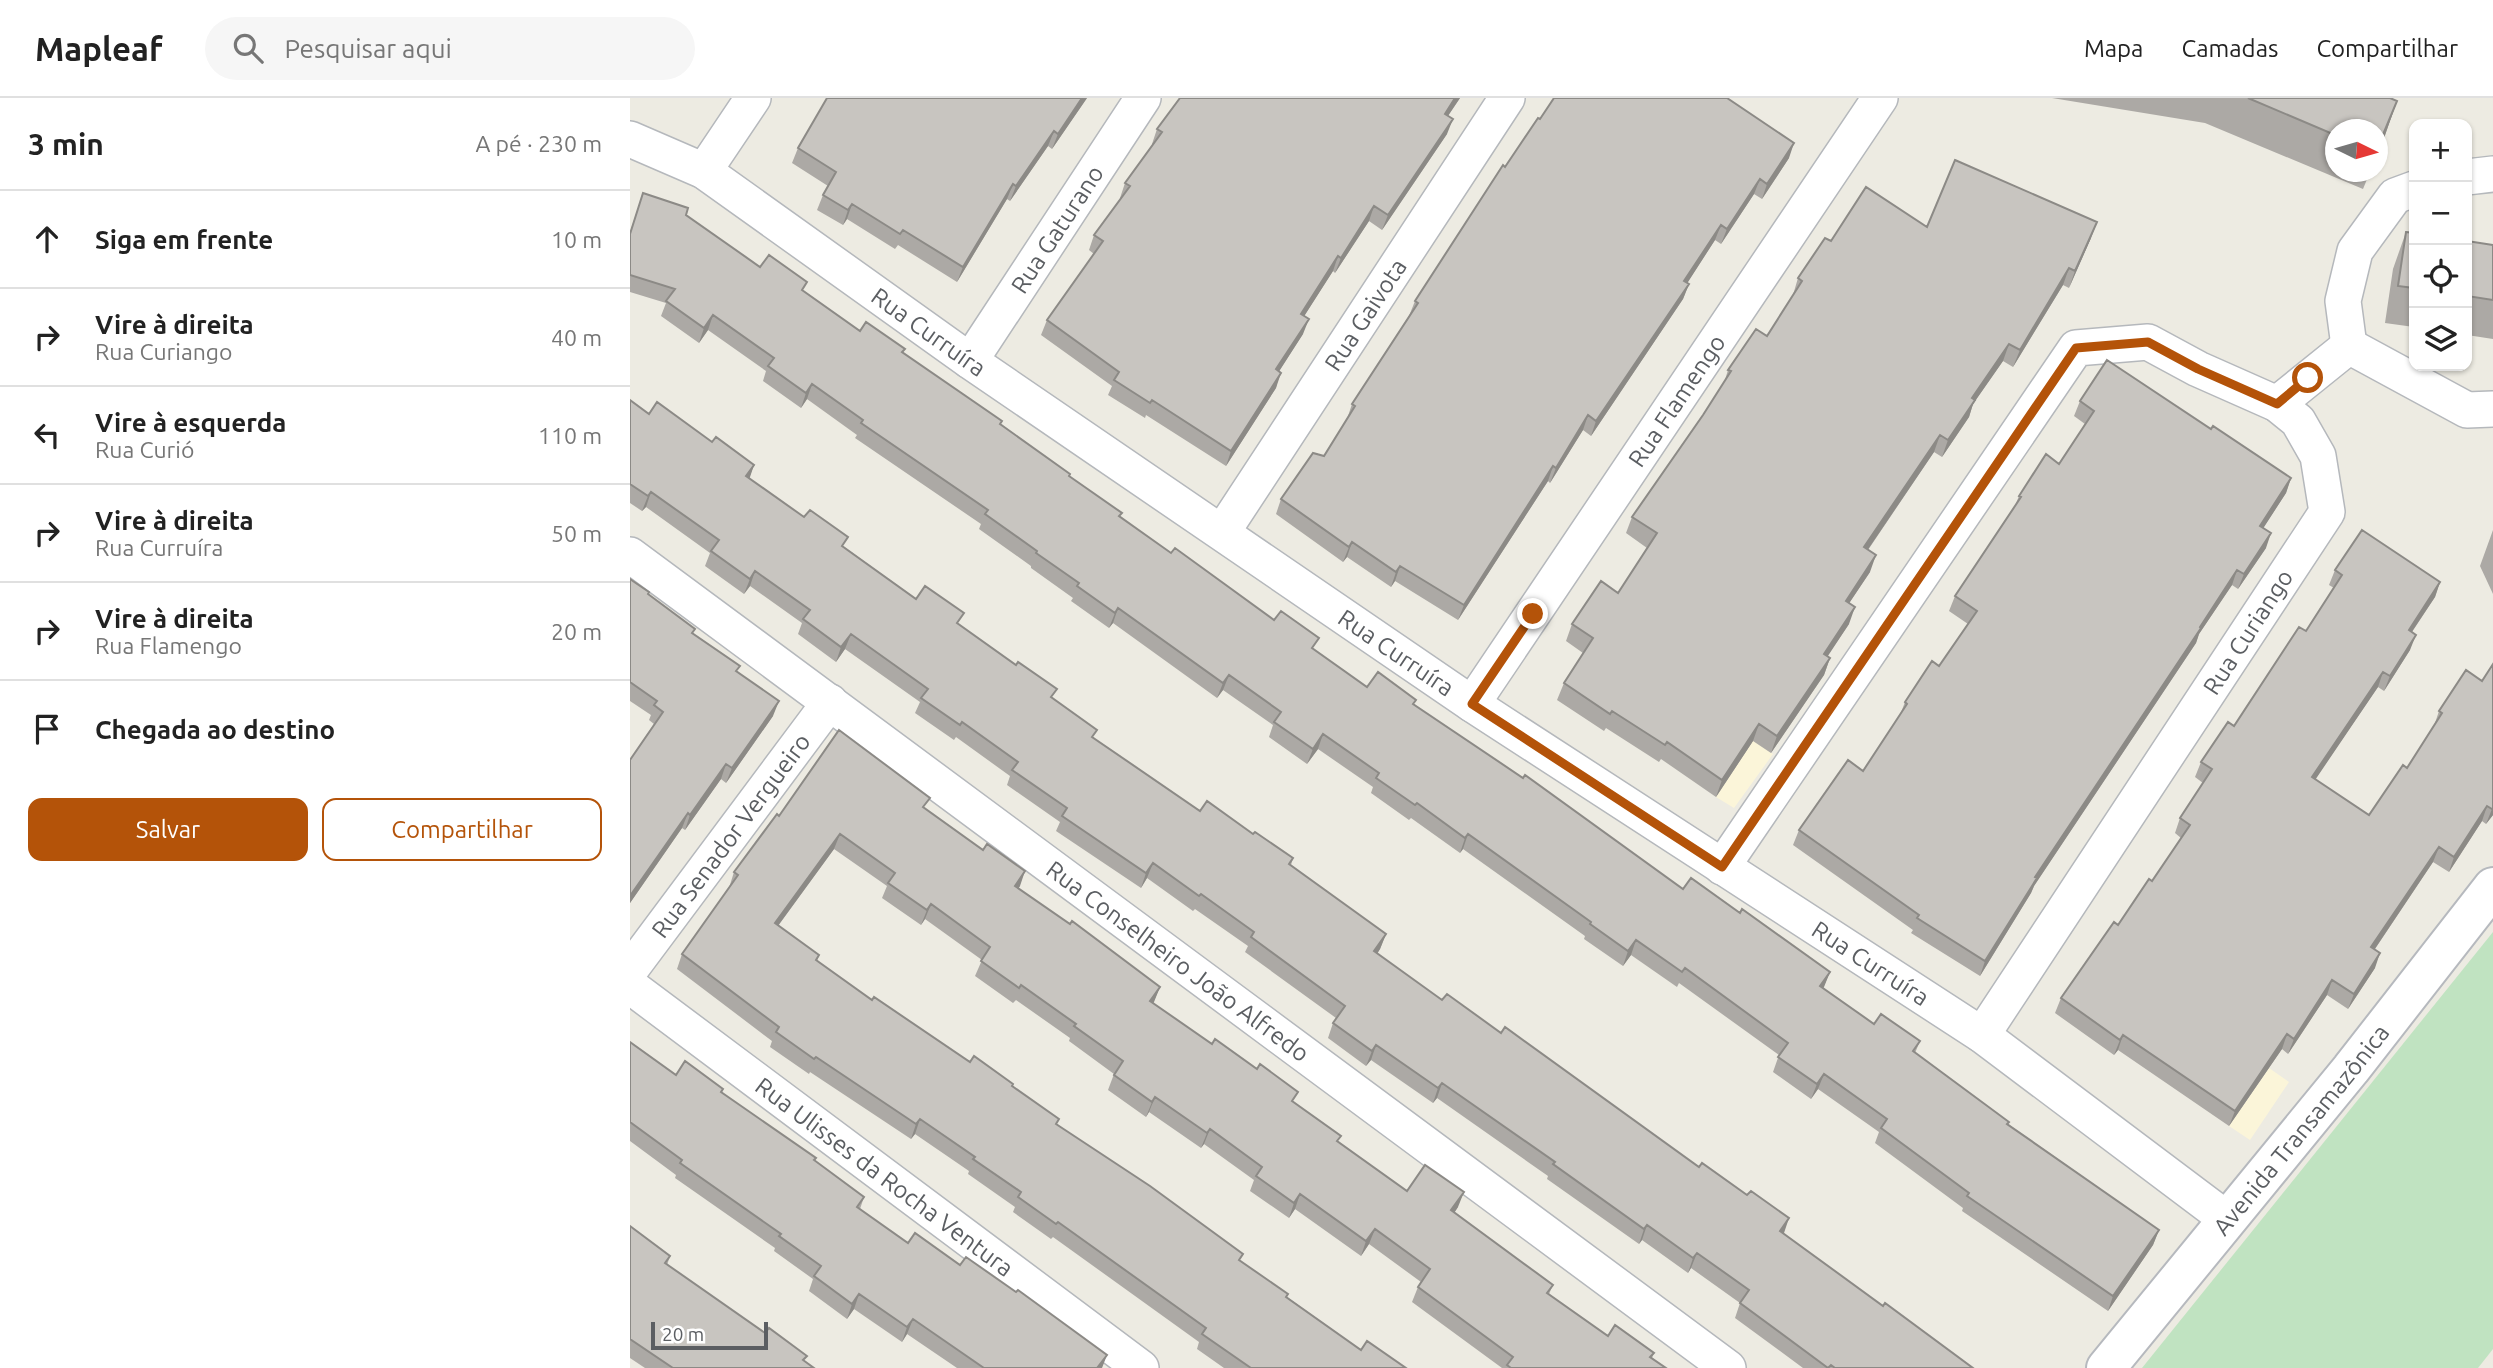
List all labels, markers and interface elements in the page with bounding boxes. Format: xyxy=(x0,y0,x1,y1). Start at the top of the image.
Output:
search box xyxy=(205,17,695,80)
icon: search xyxy=(229,29,267,67)
text: Mapleaf xyxy=(35,30,163,67)
text: Pesquisar aqui xyxy=(285,34,452,63)
text: Mapa xyxy=(2084,35,2143,62)
text: Camadas xyxy=(2181,35,2278,62)
text: Compartilhar xyxy=(2316,35,2458,62)
north arrow xyxy=(2325,119,2388,182)
map controls xyxy=(2409,119,2472,371)
button: + xyxy=(2409,119,2472,182)
text: 3 min xyxy=(28,127,104,161)
text: A pé · 230 m xyxy=(475,131,602,156)
street label: Rua Gaturano xyxy=(1005,160,1109,298)
button: − xyxy=(2409,182,2472,245)
icon: ahead xyxy=(28,220,66,258)
text: Siga em frente xyxy=(95,225,273,254)
text: 10 m xyxy=(551,227,602,252)
button: locate xyxy=(2409,245,2472,308)
street label: Rua Gaivota xyxy=(1319,253,1411,375)
street label: Rua Curruíra xyxy=(867,282,991,381)
button: layers xyxy=(2409,308,2472,371)
text: Vire à direita xyxy=(95,310,254,339)
icon: right xyxy=(28,318,66,356)
text: 40 m xyxy=(551,325,602,350)
street label: Rua Flamengo xyxy=(1622,329,1730,472)
text: Rua Curiango xyxy=(95,339,233,364)
route start xyxy=(2292,362,2323,393)
text: Vire à esquerda xyxy=(95,408,286,437)
icon: left xyxy=(28,416,66,454)
text: 110 m xyxy=(538,423,602,448)
text: Rua Curió xyxy=(95,437,194,462)
text: Vire à direita xyxy=(95,506,254,535)
icon: right xyxy=(28,514,66,552)
text: 50 m xyxy=(551,521,602,546)
text: Rua Curruíra xyxy=(95,535,223,560)
street label: Rua Curiango xyxy=(2198,564,2298,700)
route end xyxy=(1517,598,1548,629)
street label: Rua Curruíra xyxy=(1334,603,1459,701)
text: Vire à direita xyxy=(95,604,254,633)
icon: right xyxy=(28,612,66,650)
text: 20 m xyxy=(551,619,602,644)
text: Rua Flamengo xyxy=(95,633,242,658)
icon: arrive xyxy=(28,710,66,748)
text: Chegada ao destino xyxy=(95,715,335,744)
street label: Rua Senador Vergueiro xyxy=(646,728,815,943)
button: Salvar xyxy=(28,798,308,861)
button: Compartilhar xyxy=(322,798,602,861)
street label: Rua Conselheiro João Alfredo xyxy=(1042,855,1315,1067)
street label: Rua Curruíra xyxy=(1807,915,1934,1011)
street label: Avenida Transamazônica xyxy=(2207,1019,2394,1240)
street label: Rua Ulisses da Rocha Ventura xyxy=(751,1071,1019,1281)
scale bar xyxy=(651,1319,768,1351)
text: 20 m xyxy=(662,1323,704,1345)

